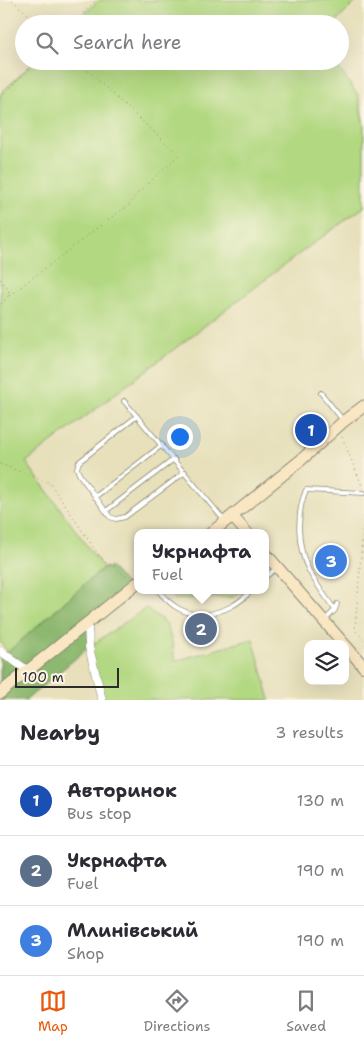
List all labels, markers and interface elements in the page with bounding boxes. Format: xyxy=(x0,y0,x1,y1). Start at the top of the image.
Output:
search box xyxy=(15,15,349,70)
icon: search xyxy=(33,29,61,57)
text: Search here xyxy=(73,30,182,55)
pin: 1 xyxy=(295,411,327,449)
your location xyxy=(167,424,193,450)
popup xyxy=(134,529,269,594)
text: Укрнафта xyxy=(152,539,251,564)
pin: 3 xyxy=(315,542,347,580)
text: Fuel xyxy=(152,564,183,585)
pin: 2 xyxy=(185,610,217,648)
map controls xyxy=(304,640,349,685)
button: layers xyxy=(304,640,349,685)
scale bar xyxy=(15,665,119,688)
text: 100 m xyxy=(22,668,64,686)
text: Nearby xyxy=(20,719,100,747)
text: 3 results xyxy=(275,722,344,743)
text: Авторинок xyxy=(67,778,177,803)
text: 1 xyxy=(32,790,40,811)
text: 130 m xyxy=(297,790,344,811)
text: Bus stop xyxy=(67,803,132,824)
text: Укрнафта xyxy=(67,848,167,873)
text: 2 xyxy=(30,860,42,881)
text: 190 m xyxy=(297,860,344,881)
text: Fuel xyxy=(67,873,98,894)
text: Млинівський xyxy=(67,918,198,943)
text: 3 xyxy=(30,930,42,951)
text: 190 m xyxy=(297,930,344,951)
text: Shop xyxy=(67,943,104,964)
tab: Map xyxy=(38,987,68,1035)
tab: Directions xyxy=(144,987,210,1035)
tab: Saved xyxy=(286,987,326,1035)

